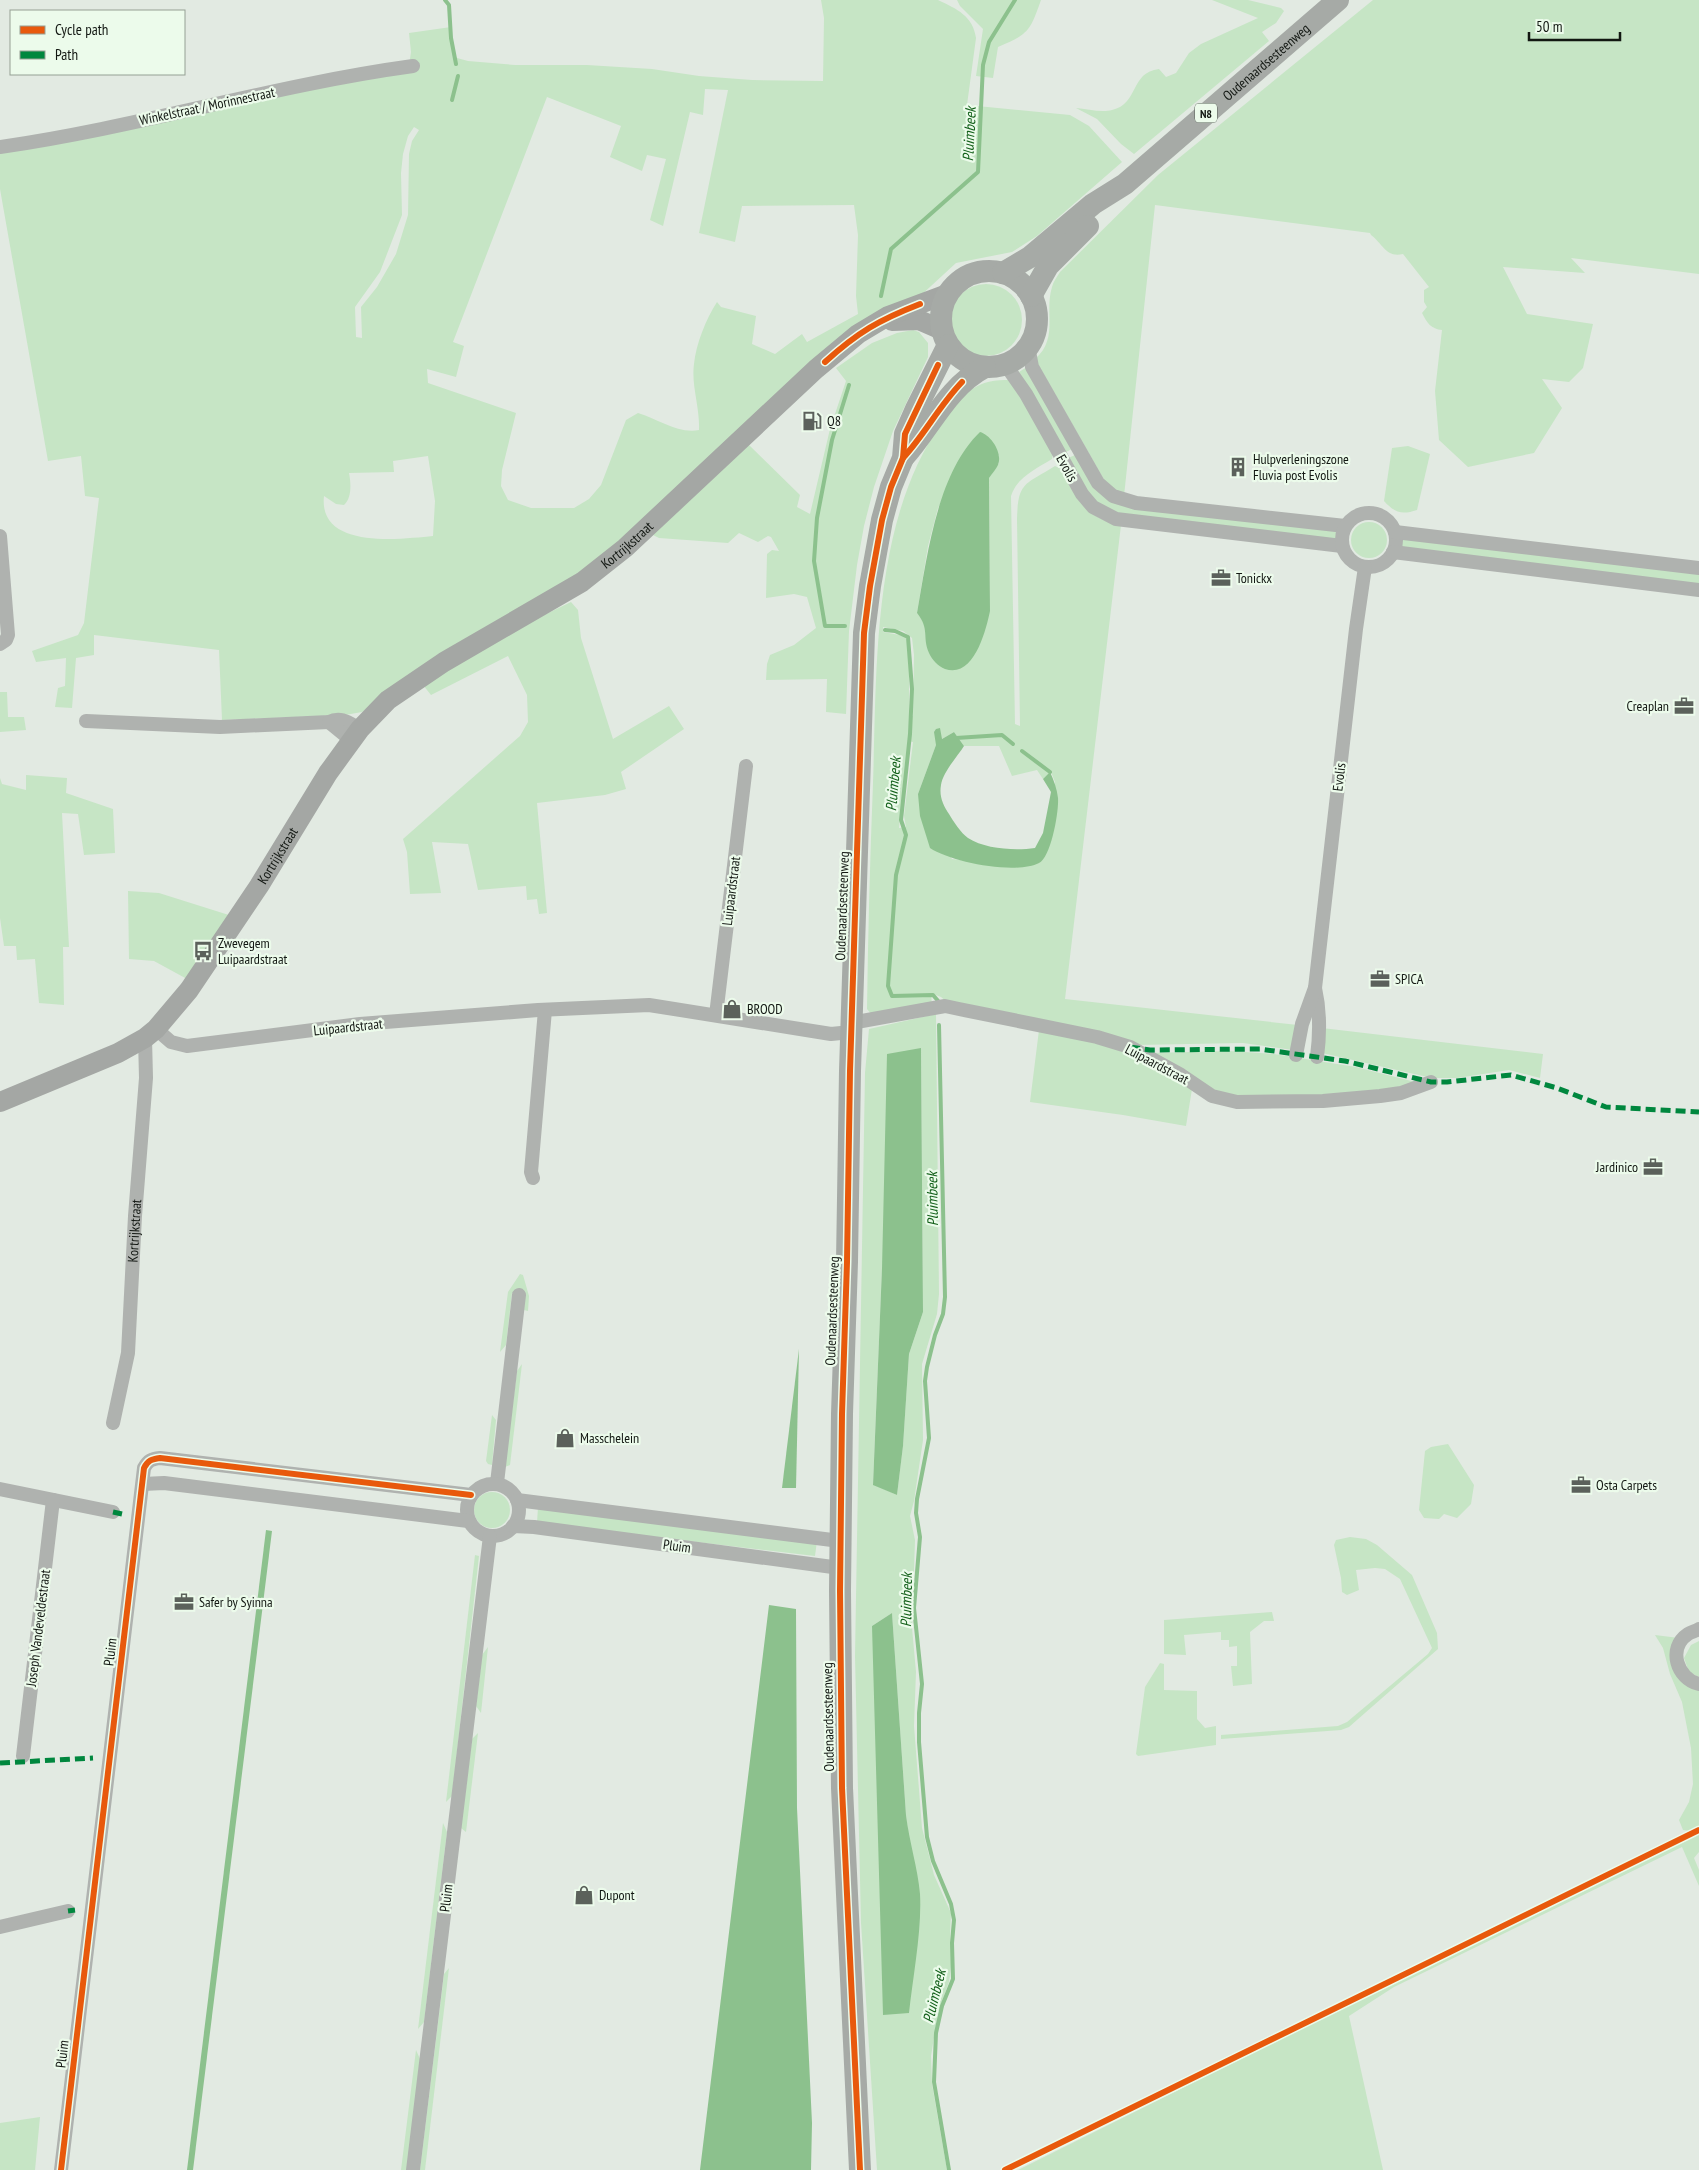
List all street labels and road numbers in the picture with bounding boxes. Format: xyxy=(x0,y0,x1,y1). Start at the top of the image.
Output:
street label: Oudenaardsesteenweg xyxy=(1219,19,1313,105)
street label: Winkelstraat / Morinnestraat xyxy=(138,83,276,129)
road number: N8 xyxy=(1195,104,1217,122)
street label: Evolis xyxy=(1052,451,1082,485)
street label: Kortrijkstraat xyxy=(597,517,657,572)
street label: Evolis xyxy=(1328,761,1350,792)
street label: Kortrijkstraat xyxy=(253,824,302,887)
street label: Oudenaardsesteenweg xyxy=(831,851,853,961)
street label: Luipaardstraat xyxy=(718,855,744,927)
street label: Luipaardstraat xyxy=(313,1014,384,1040)
street label: Luipaardstraat xyxy=(1122,1040,1192,1088)
street label: Kortrijkstraat xyxy=(124,1198,145,1263)
street label: Oudenaardsesteenweg xyxy=(821,1256,843,1366)
street label: Pluim xyxy=(662,1535,692,1557)
street label: Joseph Vandeveldestraat xyxy=(22,1568,54,1689)
street label: Pluim xyxy=(99,1637,121,1667)
street label: Oudenaardsesteenweg xyxy=(818,1662,838,1772)
street label: Pluim xyxy=(435,1883,457,1913)
street label: Pluim xyxy=(51,2039,73,2069)

